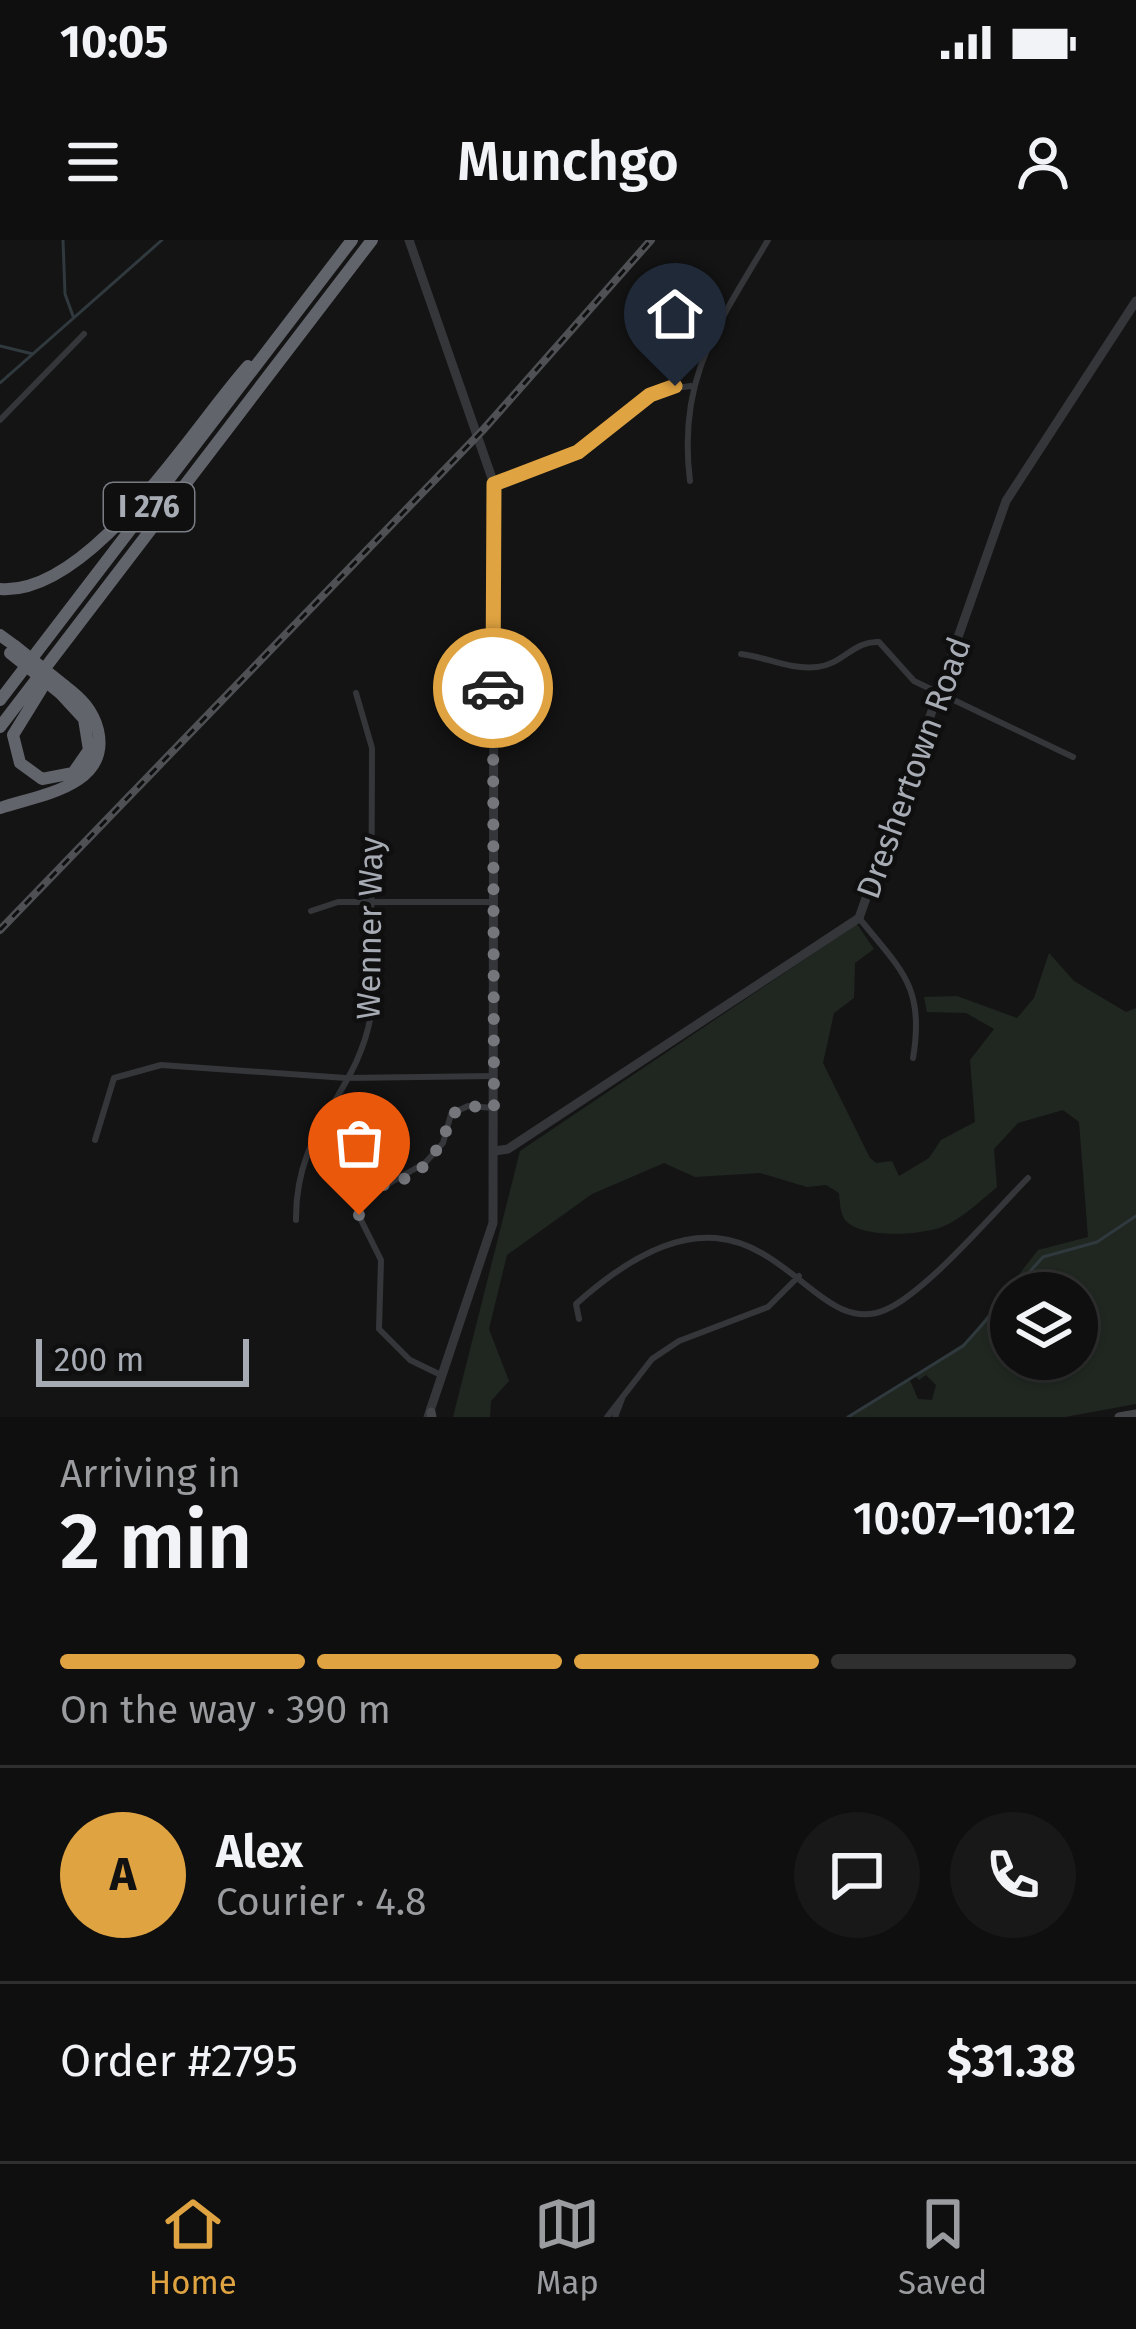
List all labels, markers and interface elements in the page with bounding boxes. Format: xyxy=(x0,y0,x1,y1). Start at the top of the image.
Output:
text: 10:05 xyxy=(60,15,168,69)
icon: menu xyxy=(60,129,126,195)
icon: person xyxy=(1010,129,1076,195)
text: Munchgo xyxy=(457,130,679,194)
pin xyxy=(624,263,726,386)
icon: home xyxy=(642,281,708,347)
road number: I 276 xyxy=(104,483,194,531)
courier xyxy=(433,628,553,748)
street label: Dreshertown Road xyxy=(848,632,980,904)
icon: car xyxy=(460,655,526,721)
street label: Wenner Way xyxy=(348,836,392,1020)
pin xyxy=(308,1092,410,1215)
icon: bag xyxy=(326,1110,392,1176)
map controls xyxy=(990,1272,1098,1380)
button: layers xyxy=(990,1272,1098,1380)
scale bar xyxy=(36,1333,249,1386)
text: 200 m xyxy=(54,1340,144,1380)
text: Arriving in xyxy=(60,1451,241,1497)
text: 10:07–10:12 xyxy=(853,1492,1076,1546)
text: 2 min xyxy=(60,1495,252,1589)
text: On the way · 390 m xyxy=(60,1687,391,1733)
button: chat xyxy=(794,1812,920,1938)
button: phone xyxy=(950,1812,1076,1938)
text: Alex xyxy=(216,1825,303,1879)
text: A xyxy=(110,1848,136,1902)
text: Courier · 4.8 xyxy=(216,1879,427,1925)
text: Order #2795 xyxy=(60,2034,298,2088)
text: $31.38 xyxy=(947,2034,1076,2088)
tab: Home xyxy=(149,2191,237,2303)
tab: Map xyxy=(534,2191,600,2303)
tab: Saved xyxy=(898,2191,987,2303)

